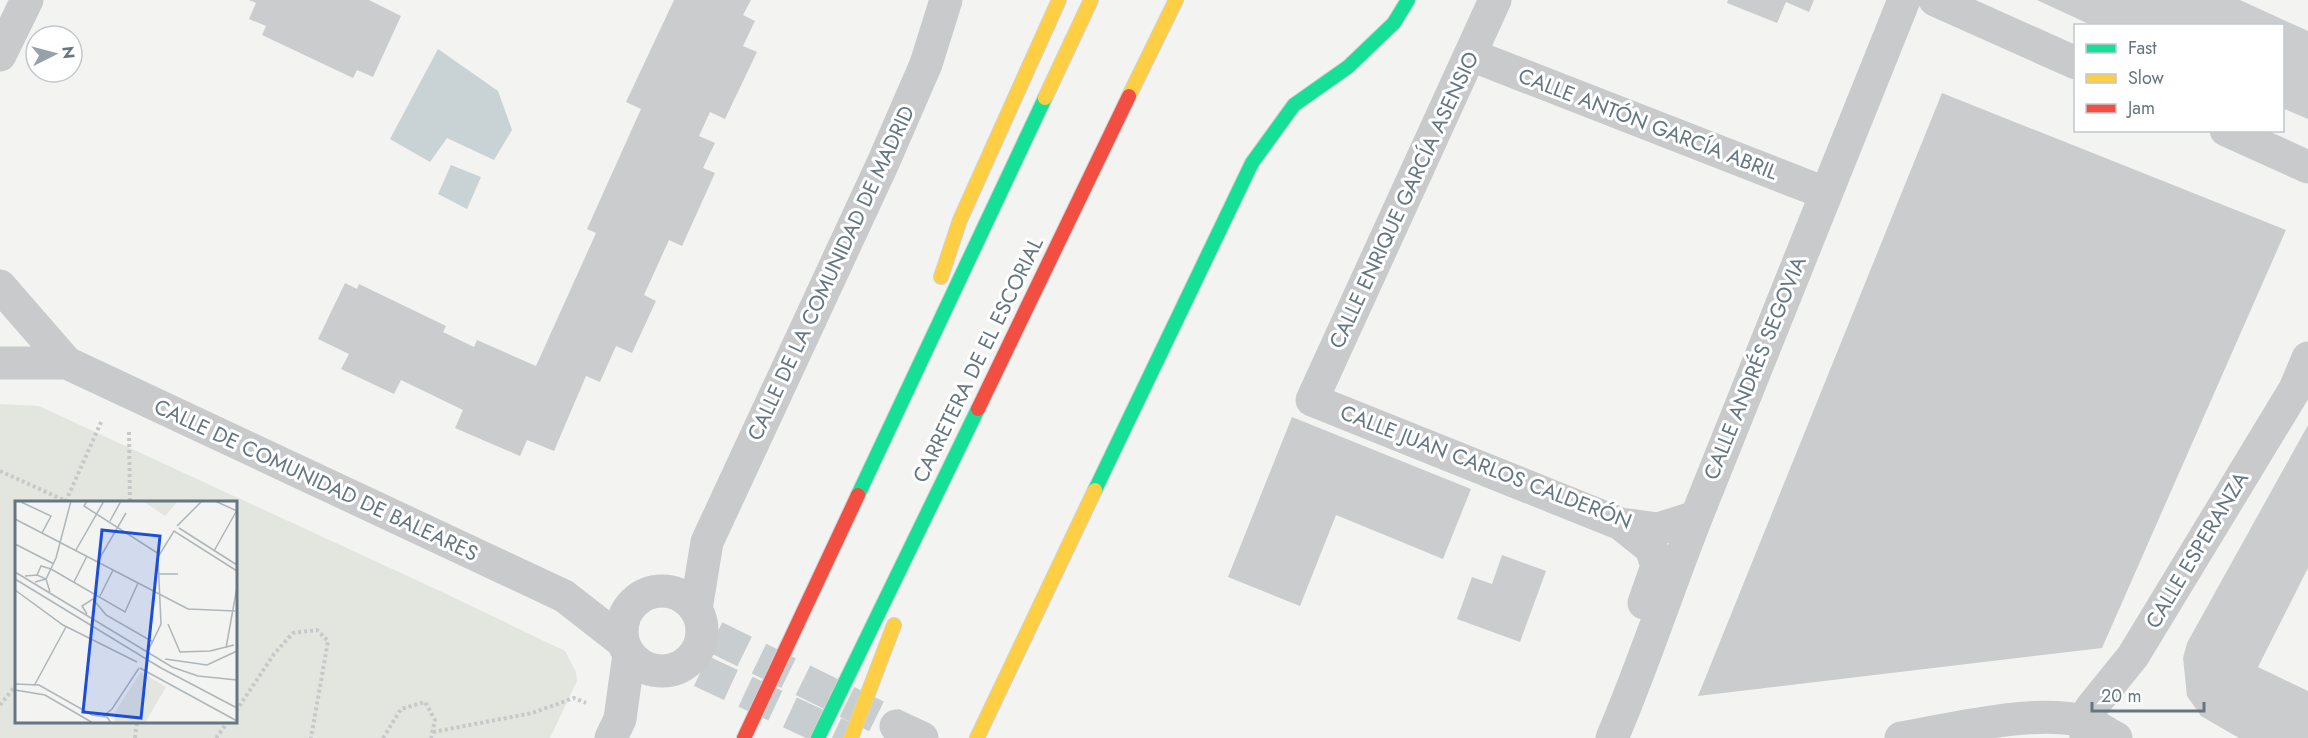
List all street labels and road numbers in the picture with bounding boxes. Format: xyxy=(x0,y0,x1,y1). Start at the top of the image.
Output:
street label: CALLE ENRIQUE GARCÍA ASENSIO xyxy=(1322,47,1486,353)
street label: CALLE ANTÓN GARCÍA ABRIL xyxy=(1514,61,1783,188)
street label: CALLE DE LA COMUNIDAD DE MADRID xyxy=(740,101,922,445)
street label: CARRETERA DE EL ESCORIAL xyxy=(905,232,1051,488)
street label: CALLE ANDRÉS SEGOVIA xyxy=(1696,252,1814,484)
street label: CALLE DE COMUNIDAD DE BALEARES xyxy=(149,391,483,569)
street label: CALLE JUAN CARLOS CALDERÓN xyxy=(1336,397,1636,537)
street label: CALLE ESPERANZA xyxy=(2138,466,2256,634)

